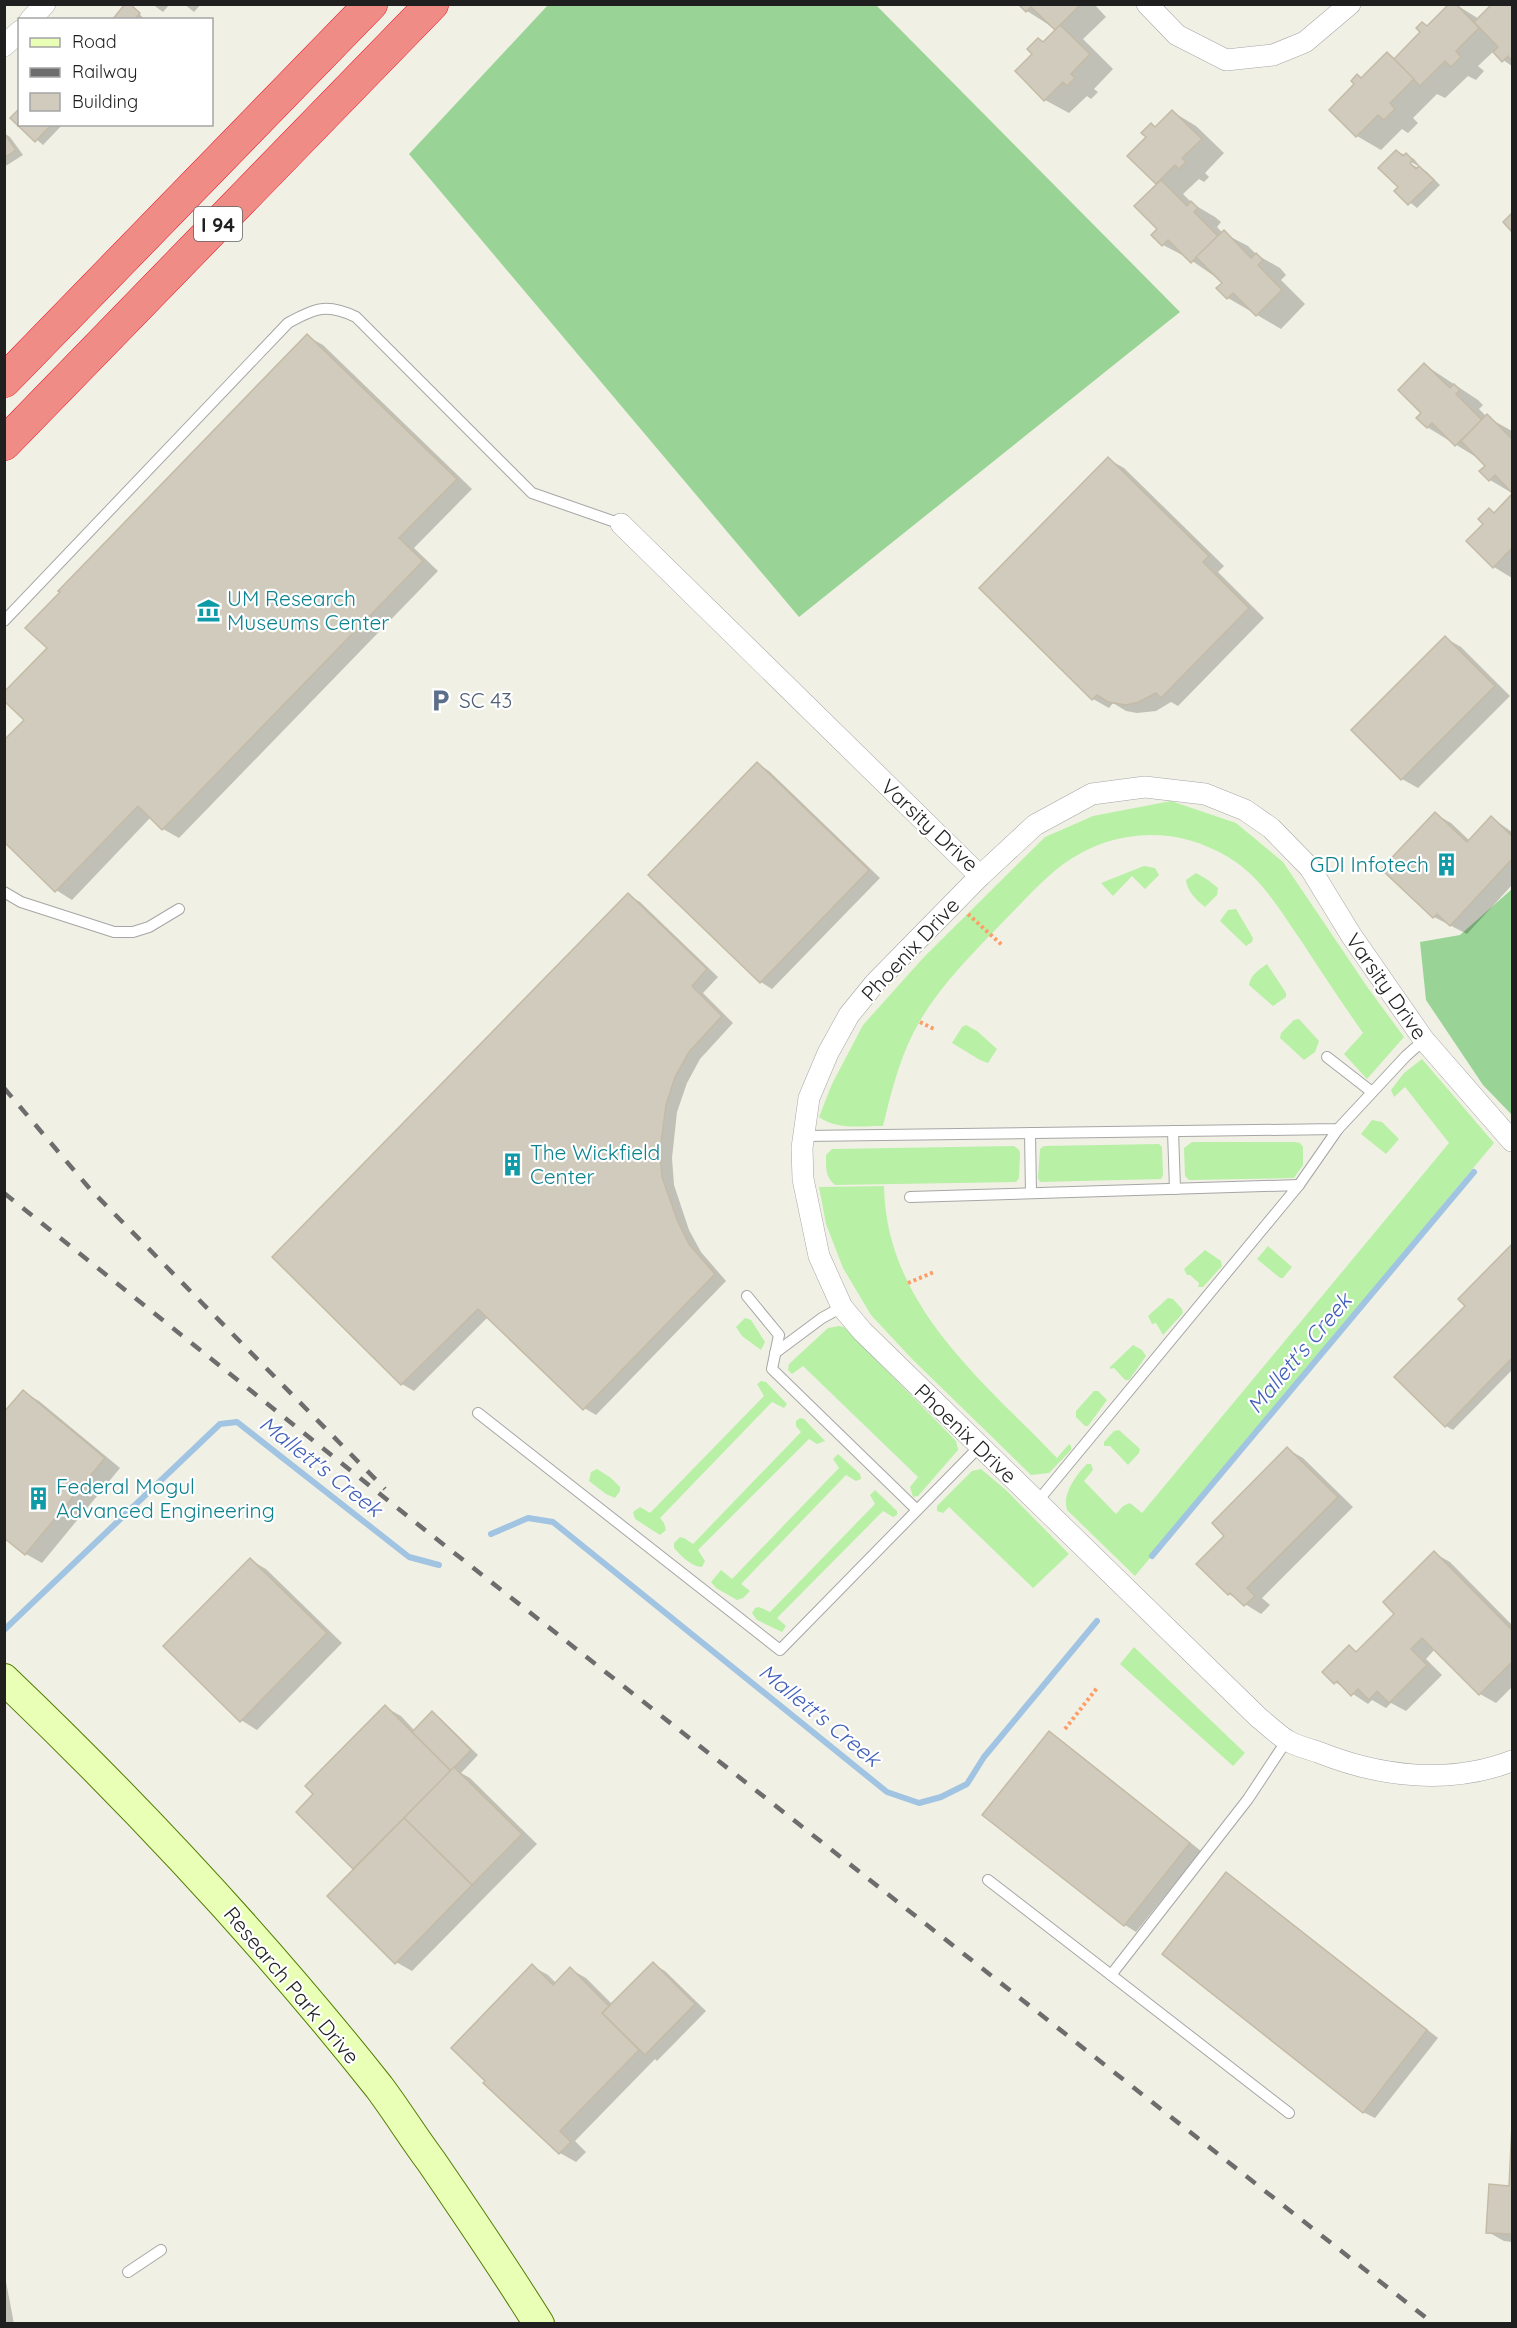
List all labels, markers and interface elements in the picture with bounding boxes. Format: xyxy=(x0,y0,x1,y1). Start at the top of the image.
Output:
legend xyxy=(18,18,213,126)
text: Road xyxy=(72,30,117,53)
text: Railway xyxy=(72,60,138,83)
text: Building xyxy=(72,90,138,113)
road number: I 94 xyxy=(194,207,242,241)
place label: UM Research Museums Center xyxy=(227,585,389,635)
museum icon: UM Research Museums Center xyxy=(196,597,222,623)
parking icon: SC 43 xyxy=(428,687,454,713)
place label: SC 43 xyxy=(459,687,512,713)
street label: Varsity Drive xyxy=(876,773,984,877)
place label: GDI Infotech xyxy=(1310,851,1429,877)
building icon: GDI Infotech xyxy=(1434,851,1460,877)
street label: Phoenix Drive xyxy=(855,892,965,1006)
street label: Varsity Drive xyxy=(1341,928,1433,1044)
place label: The Wickfield Center xyxy=(530,1139,660,1189)
building icon: The Wickfield Center xyxy=(499,1151,525,1177)
water label: Mallett's Creek xyxy=(1241,1285,1359,1419)
street label: Phoenix Drive xyxy=(909,1378,1023,1488)
water label: Mallett's Creek xyxy=(254,1409,390,1524)
place label: Federal Mogul Advanced Engineering xyxy=(56,1473,275,1523)
building icon: Federal Mogul Advanced Engineering xyxy=(25,1485,51,1511)
water label: Mallett's Creek xyxy=(754,1657,888,1774)
street label: Research Park Drive xyxy=(219,1901,365,2069)

